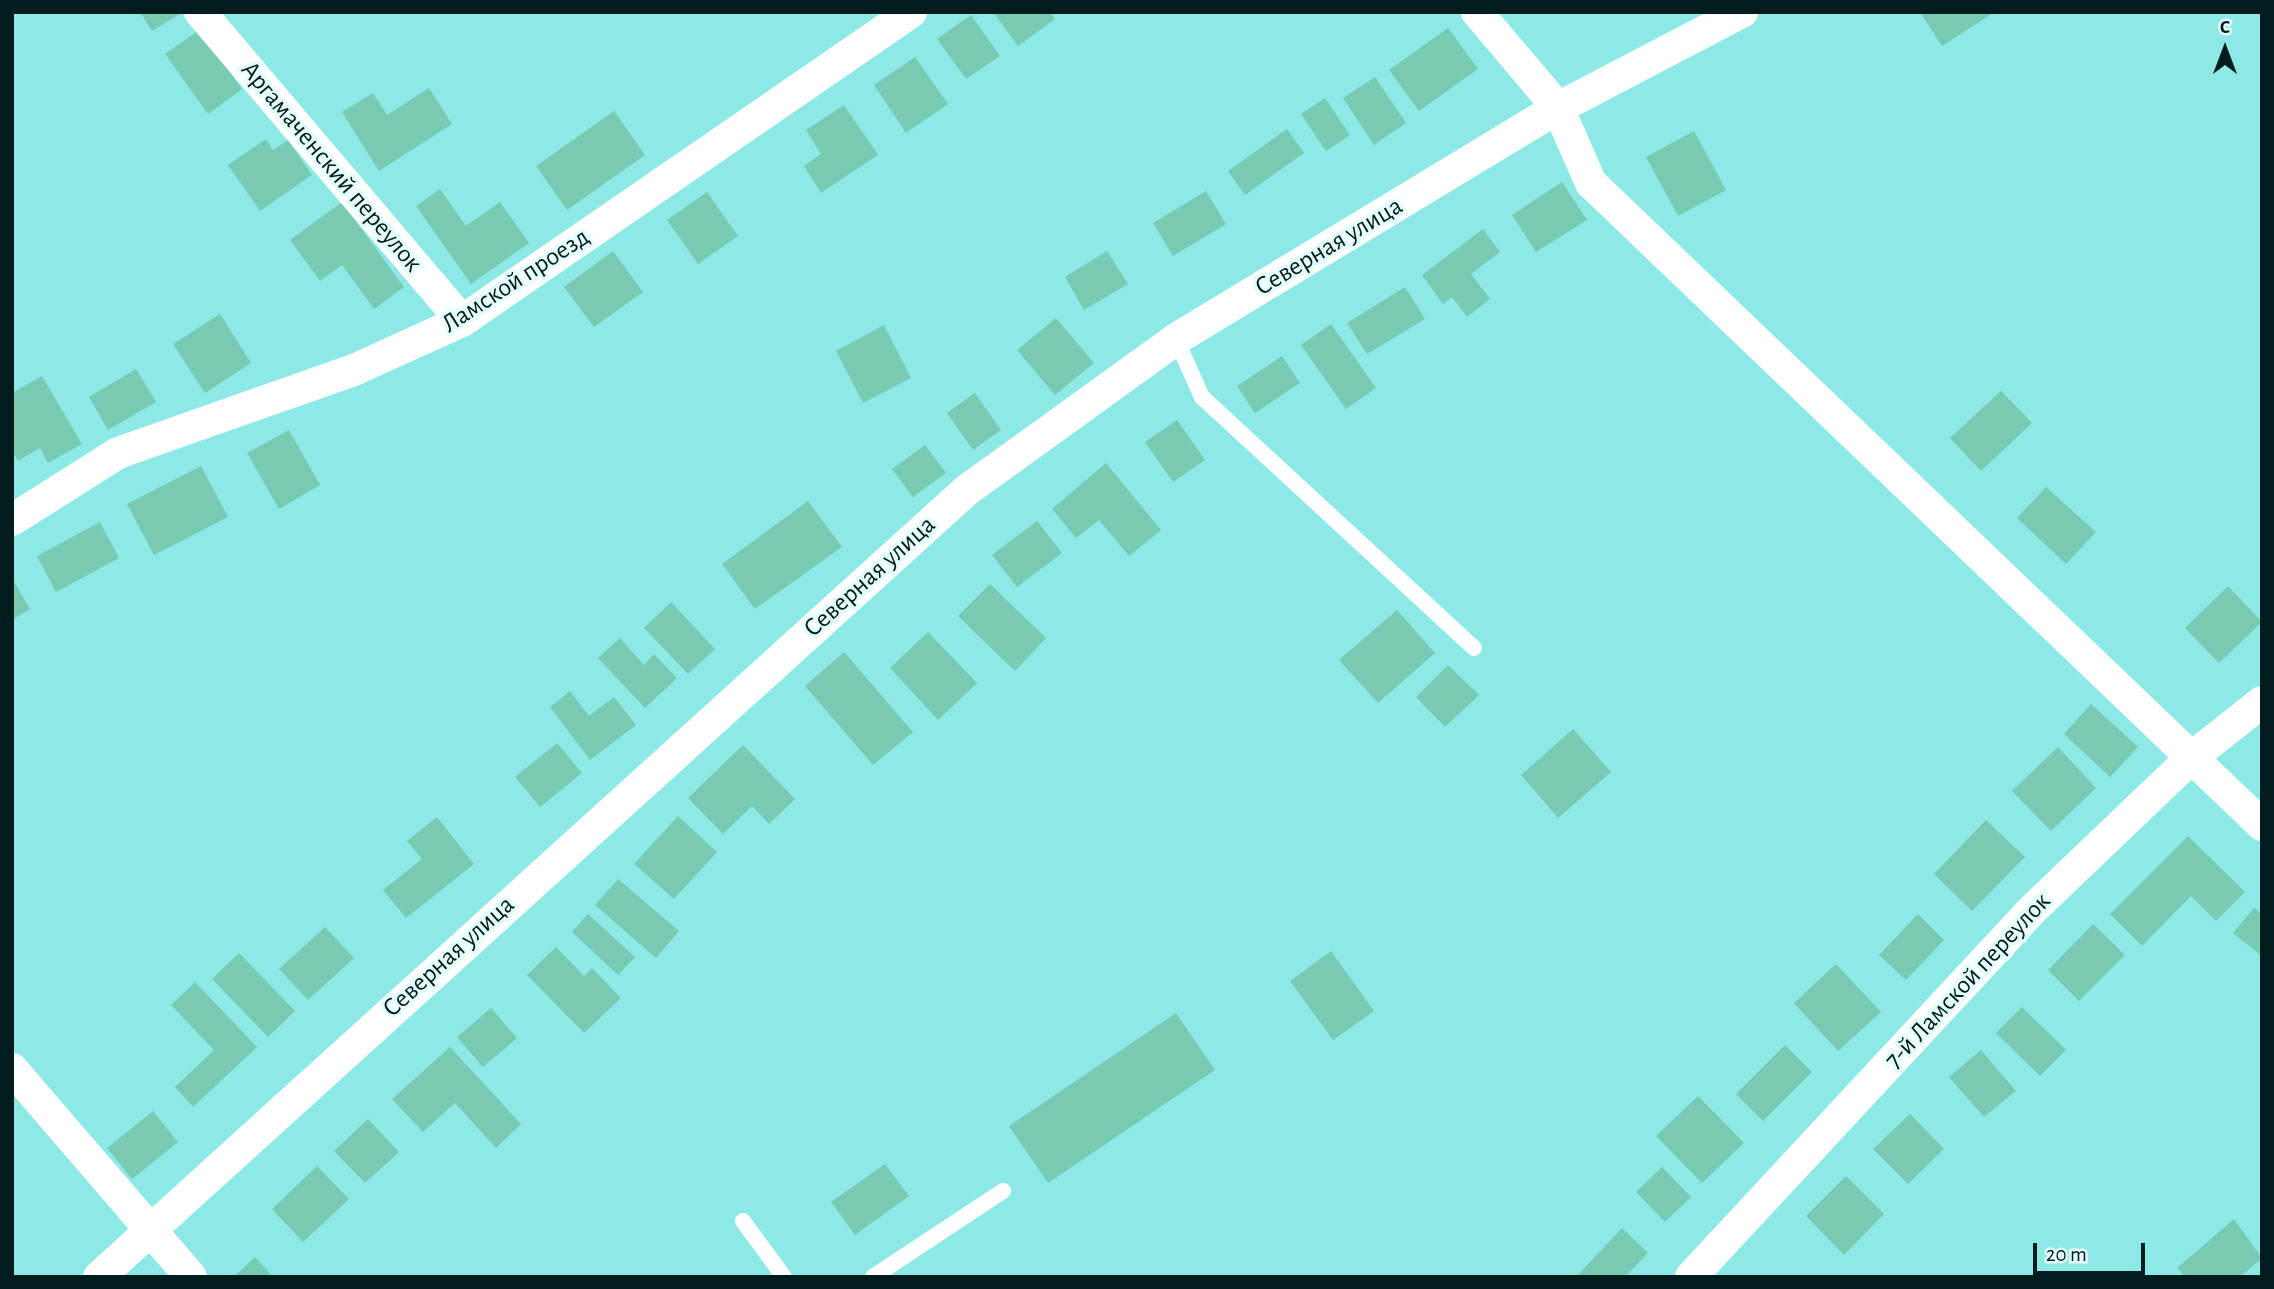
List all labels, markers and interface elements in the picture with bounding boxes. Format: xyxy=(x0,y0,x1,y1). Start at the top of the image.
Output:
north arrow xyxy=(2190,14,2260,84)
text: С xyxy=(2220,18,2230,37)
street label: Аргамаченский переулок xyxy=(234,55,428,279)
street label: Северная улица xyxy=(1249,191,1409,303)
street label: Ламской проезд xyxy=(436,222,596,340)
street label: Северная улица xyxy=(798,510,942,644)
street label: 7-й Ламской переулок xyxy=(1878,887,2058,1075)
street label: Северная улица xyxy=(377,890,521,1024)
scale bar xyxy=(2036,1230,2148,1274)
text: 20 m xyxy=(2046,1244,2087,1265)

